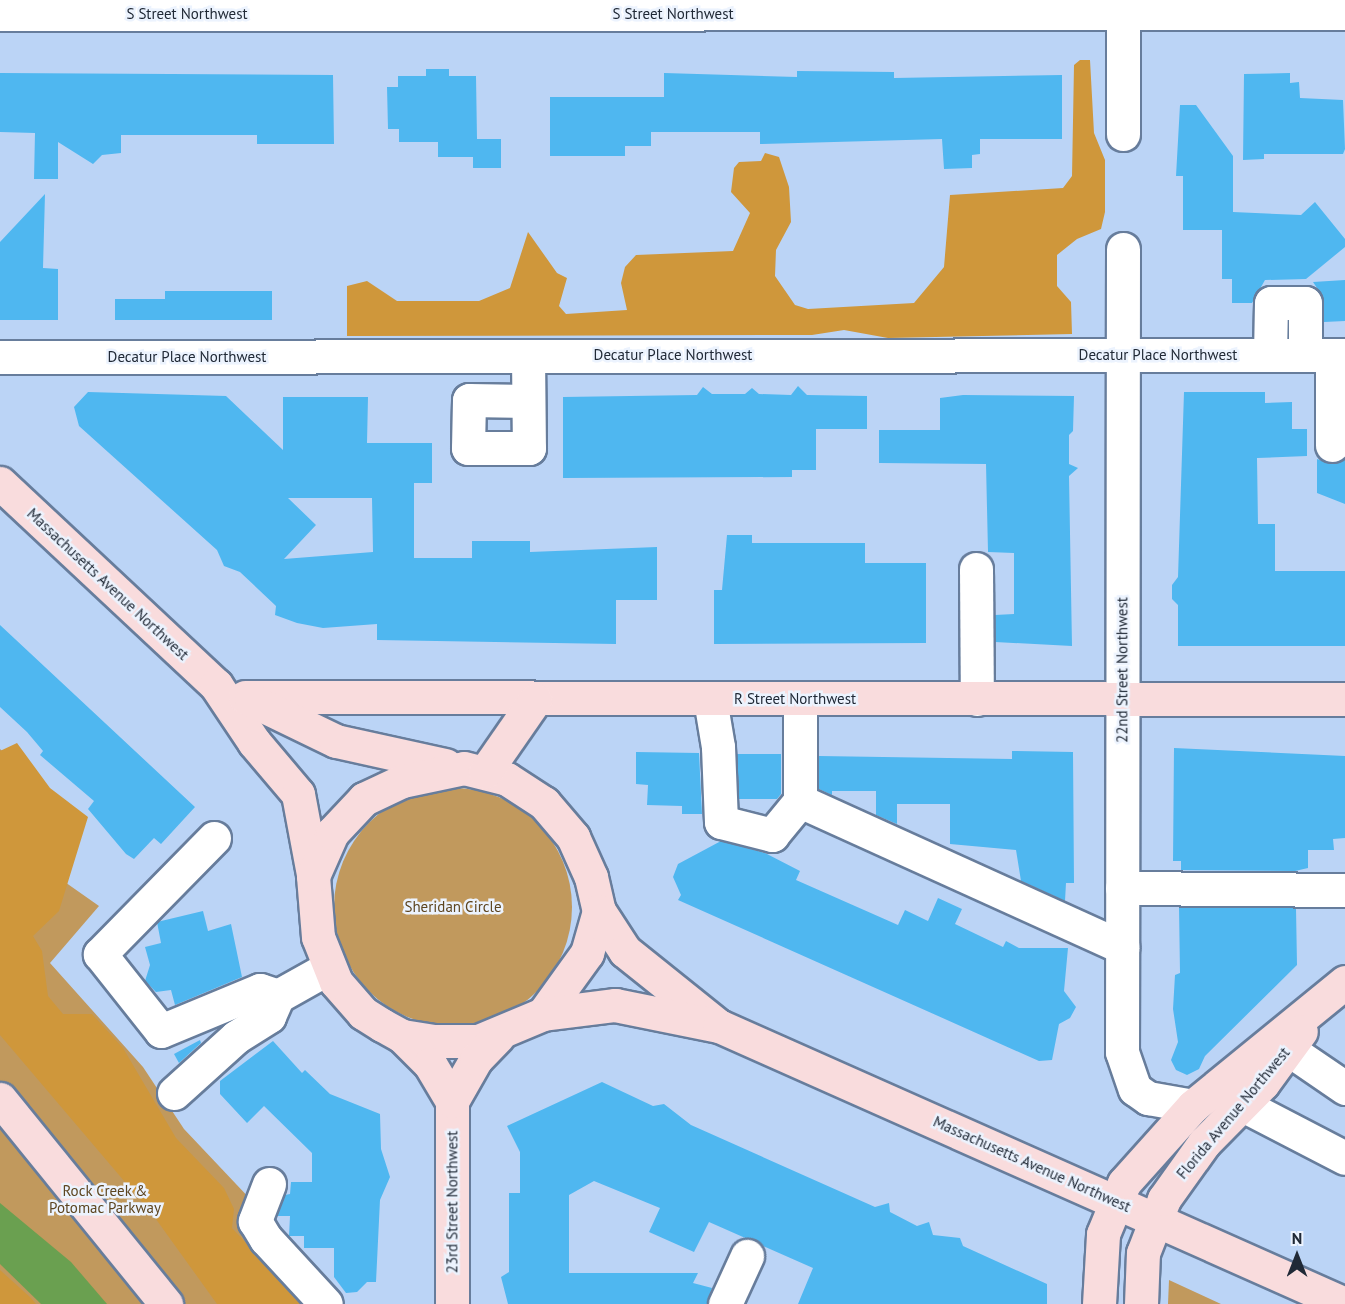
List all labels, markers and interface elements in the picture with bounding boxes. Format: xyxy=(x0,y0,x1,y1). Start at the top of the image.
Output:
street label: S Street Northwest xyxy=(126,5,248,23)
street label: S Street Northwest xyxy=(612,5,734,23)
street label: Decatur Place Northwest xyxy=(594,346,752,364)
street label: Decatur Place Northwest xyxy=(1079,346,1237,364)
street label: Decatur Place Northwest xyxy=(108,348,266,366)
street label: Massachusetts Avenue Northwest xyxy=(23,504,193,664)
street label: 22nd Street Northwest xyxy=(1113,597,1131,743)
street label: R Street Northwest xyxy=(734,690,856,708)
park label: Sheridan Circle xyxy=(404,898,502,916)
street label: Florida Avenue Northwest xyxy=(1173,1043,1293,1183)
street label: Massachusetts Avenue Northwest xyxy=(930,1112,1134,1216)
street label: 23rd Street Northwest xyxy=(443,1131,461,1273)
park label: Rock Creek & Potomac Parkway xyxy=(49,1181,161,1216)
north arrow xyxy=(1267,1226,1327,1286)
text: N xyxy=(1292,1228,1302,1248)

